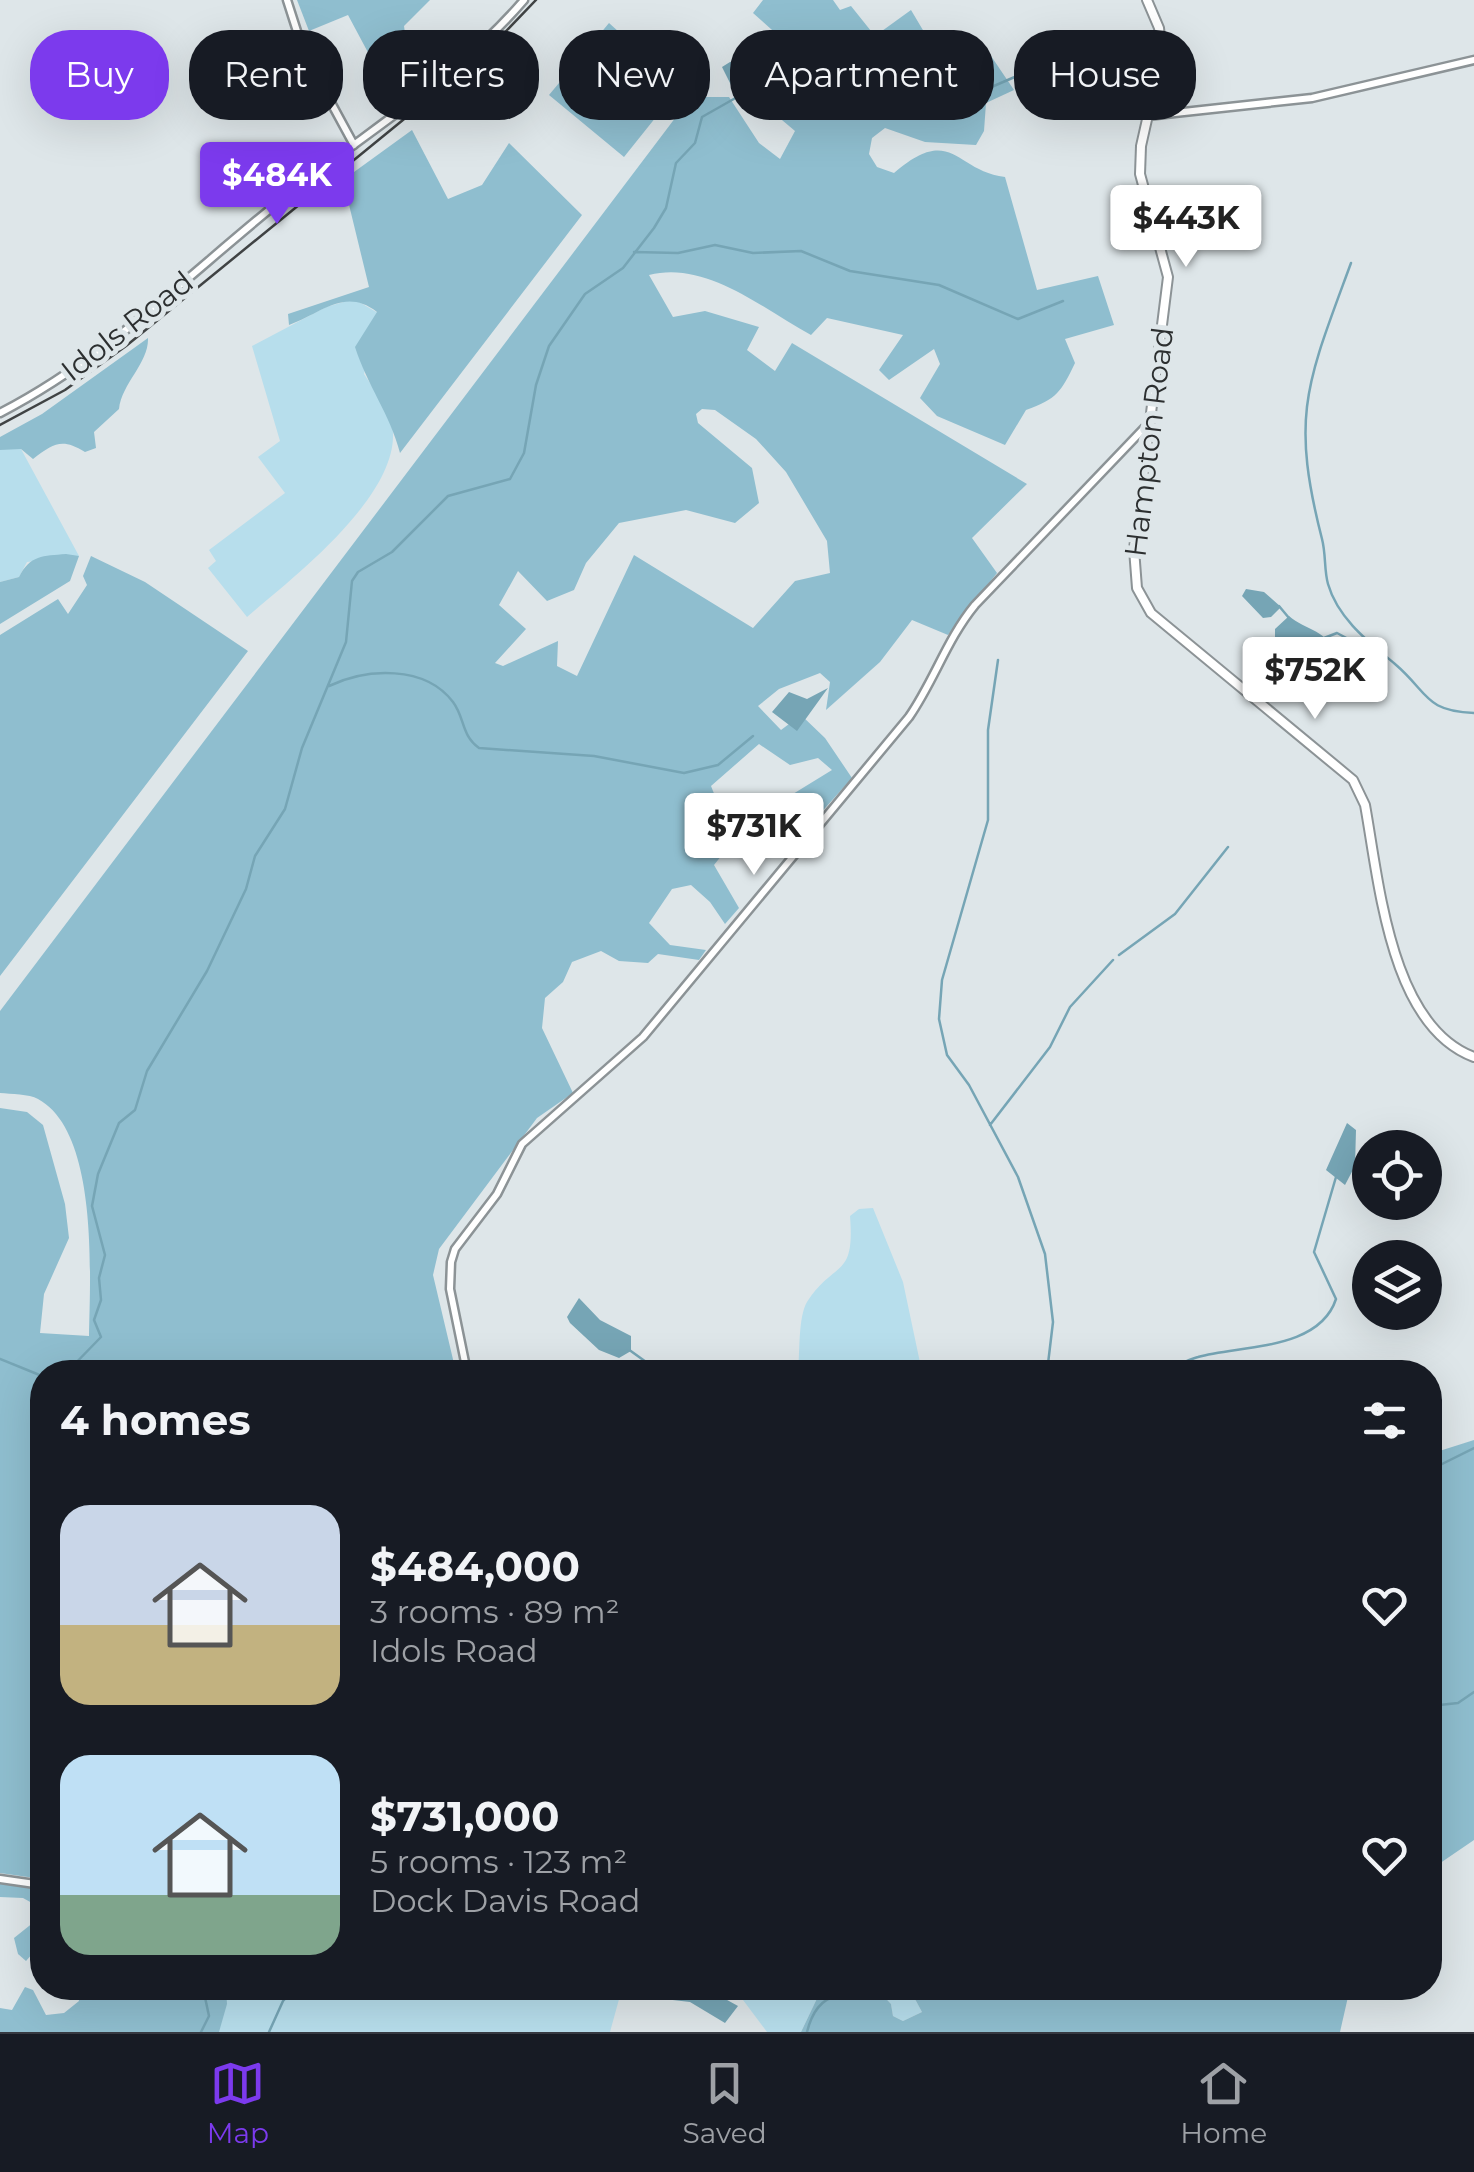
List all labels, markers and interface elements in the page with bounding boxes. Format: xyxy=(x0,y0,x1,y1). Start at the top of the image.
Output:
chip: Buy xyxy=(30,30,169,120)
chip: Rent xyxy=(189,30,343,120)
chip: Filters xyxy=(363,30,539,120)
chip: New xyxy=(559,30,710,120)
chip: Apartment xyxy=(730,30,994,120)
chip: House xyxy=(1014,30,1196,120)
pin: $484K xyxy=(207,142,347,227)
text: $484K xyxy=(222,155,332,194)
pin: $443K xyxy=(1116,185,1256,270)
text: $443K xyxy=(1132,198,1240,237)
street label: Idols Road xyxy=(54,263,200,389)
street label: Hampton Road xyxy=(1117,325,1181,559)
pin: $752K xyxy=(1245,637,1385,722)
text: $752K xyxy=(1265,650,1365,689)
pin: $731K xyxy=(684,793,824,878)
text: $731K xyxy=(707,806,801,845)
map controls xyxy=(1352,1130,1442,1330)
button: locate xyxy=(1352,1130,1442,1220)
button: layers xyxy=(1352,1240,1442,1330)
icon: filters xyxy=(1357,1393,1412,1448)
text: 4 homes xyxy=(60,1394,251,1446)
text: $484,000 xyxy=(370,1540,580,1592)
icon: home xyxy=(140,1545,260,1665)
icon: heart xyxy=(1357,1578,1412,1633)
text: 3 rooms · 89 m² xyxy=(370,1592,619,1631)
text: Idols Road xyxy=(370,1631,538,1670)
text: $731,000 xyxy=(370,1790,559,1842)
icon: home xyxy=(140,1795,260,1915)
icon: heart xyxy=(1357,1828,1412,1883)
text: 5 rooms · 123 m² xyxy=(370,1842,627,1881)
text: Dock Davis Road xyxy=(370,1881,640,1920)
tab: Map xyxy=(207,2056,269,2150)
tab: Saved xyxy=(683,2056,767,2150)
tab: Home xyxy=(1180,2056,1267,2150)

